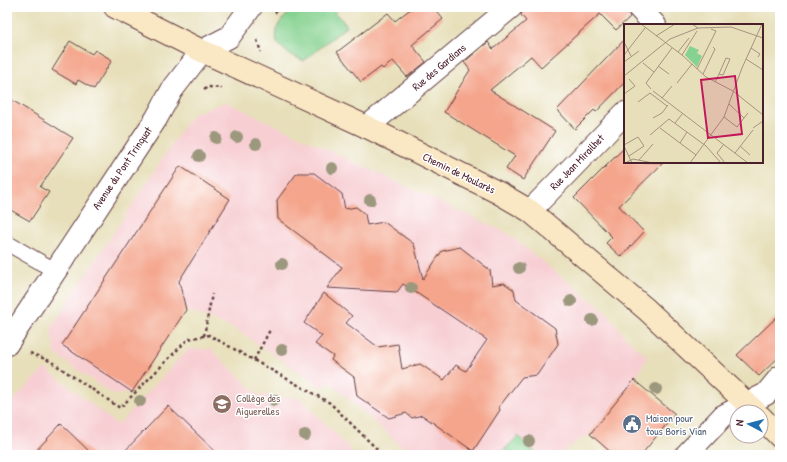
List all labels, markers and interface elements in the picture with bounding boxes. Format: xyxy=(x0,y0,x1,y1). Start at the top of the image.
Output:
inset map xyxy=(624,24,763,163)
street label: Rue des Gardians xyxy=(409,40,469,94)
street label: Avenue du Pont Trinquat xyxy=(89,124,155,212)
street label: Rue Jean Mirailhet xyxy=(547,131,607,193)
street label: Chemin de Moularès xyxy=(420,149,498,197)
place label: Collège des Aiguerelles xyxy=(236,391,280,418)
school or university icon: Collège des Aiguerelles xyxy=(211,393,233,415)
north arrow xyxy=(729,404,769,444)
place label: Maison pour tous Boris Vian xyxy=(646,411,707,438)
public building icon: Maison pour tous Boris Vian xyxy=(621,413,643,435)
text: N xyxy=(732,419,746,427)

